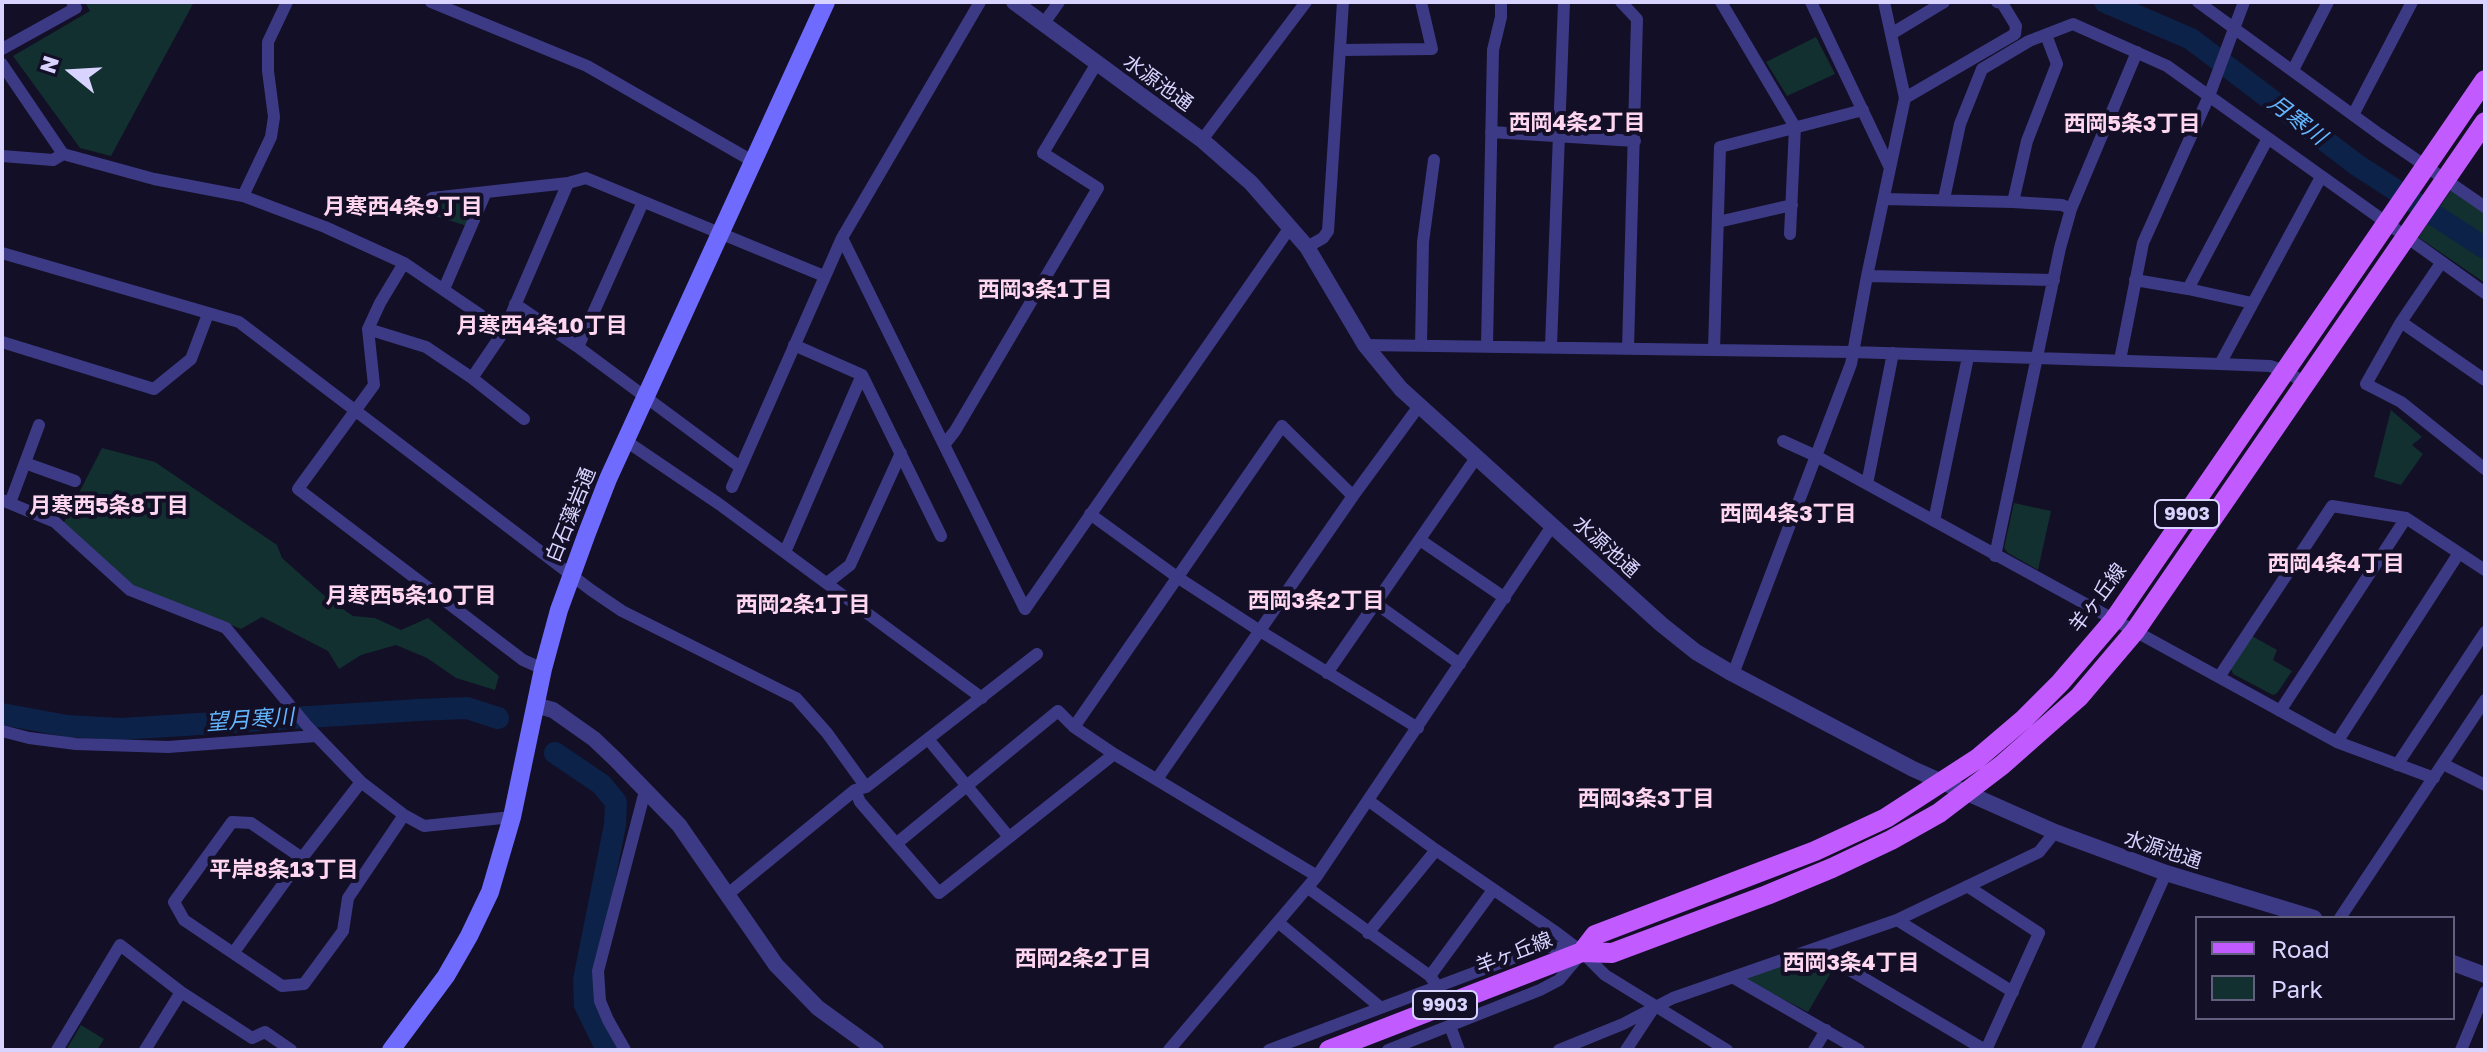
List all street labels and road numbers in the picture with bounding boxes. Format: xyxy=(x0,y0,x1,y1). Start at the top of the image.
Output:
street label: 水源池通 xyxy=(1119,50,1197,116)
street label: 白石藻岩通 xyxy=(541,464,601,566)
road number: 9903 xyxy=(2155,500,2219,528)
street label: 水源池通 xyxy=(1568,511,1644,583)
street label: 羊ヶ丘線 xyxy=(2064,559,2132,637)
street label: 水源池通 xyxy=(2121,826,2205,874)
street label: 羊ヶ丘線 xyxy=(1472,927,1556,979)
road number: 9903 xyxy=(1413,991,1477,1019)

